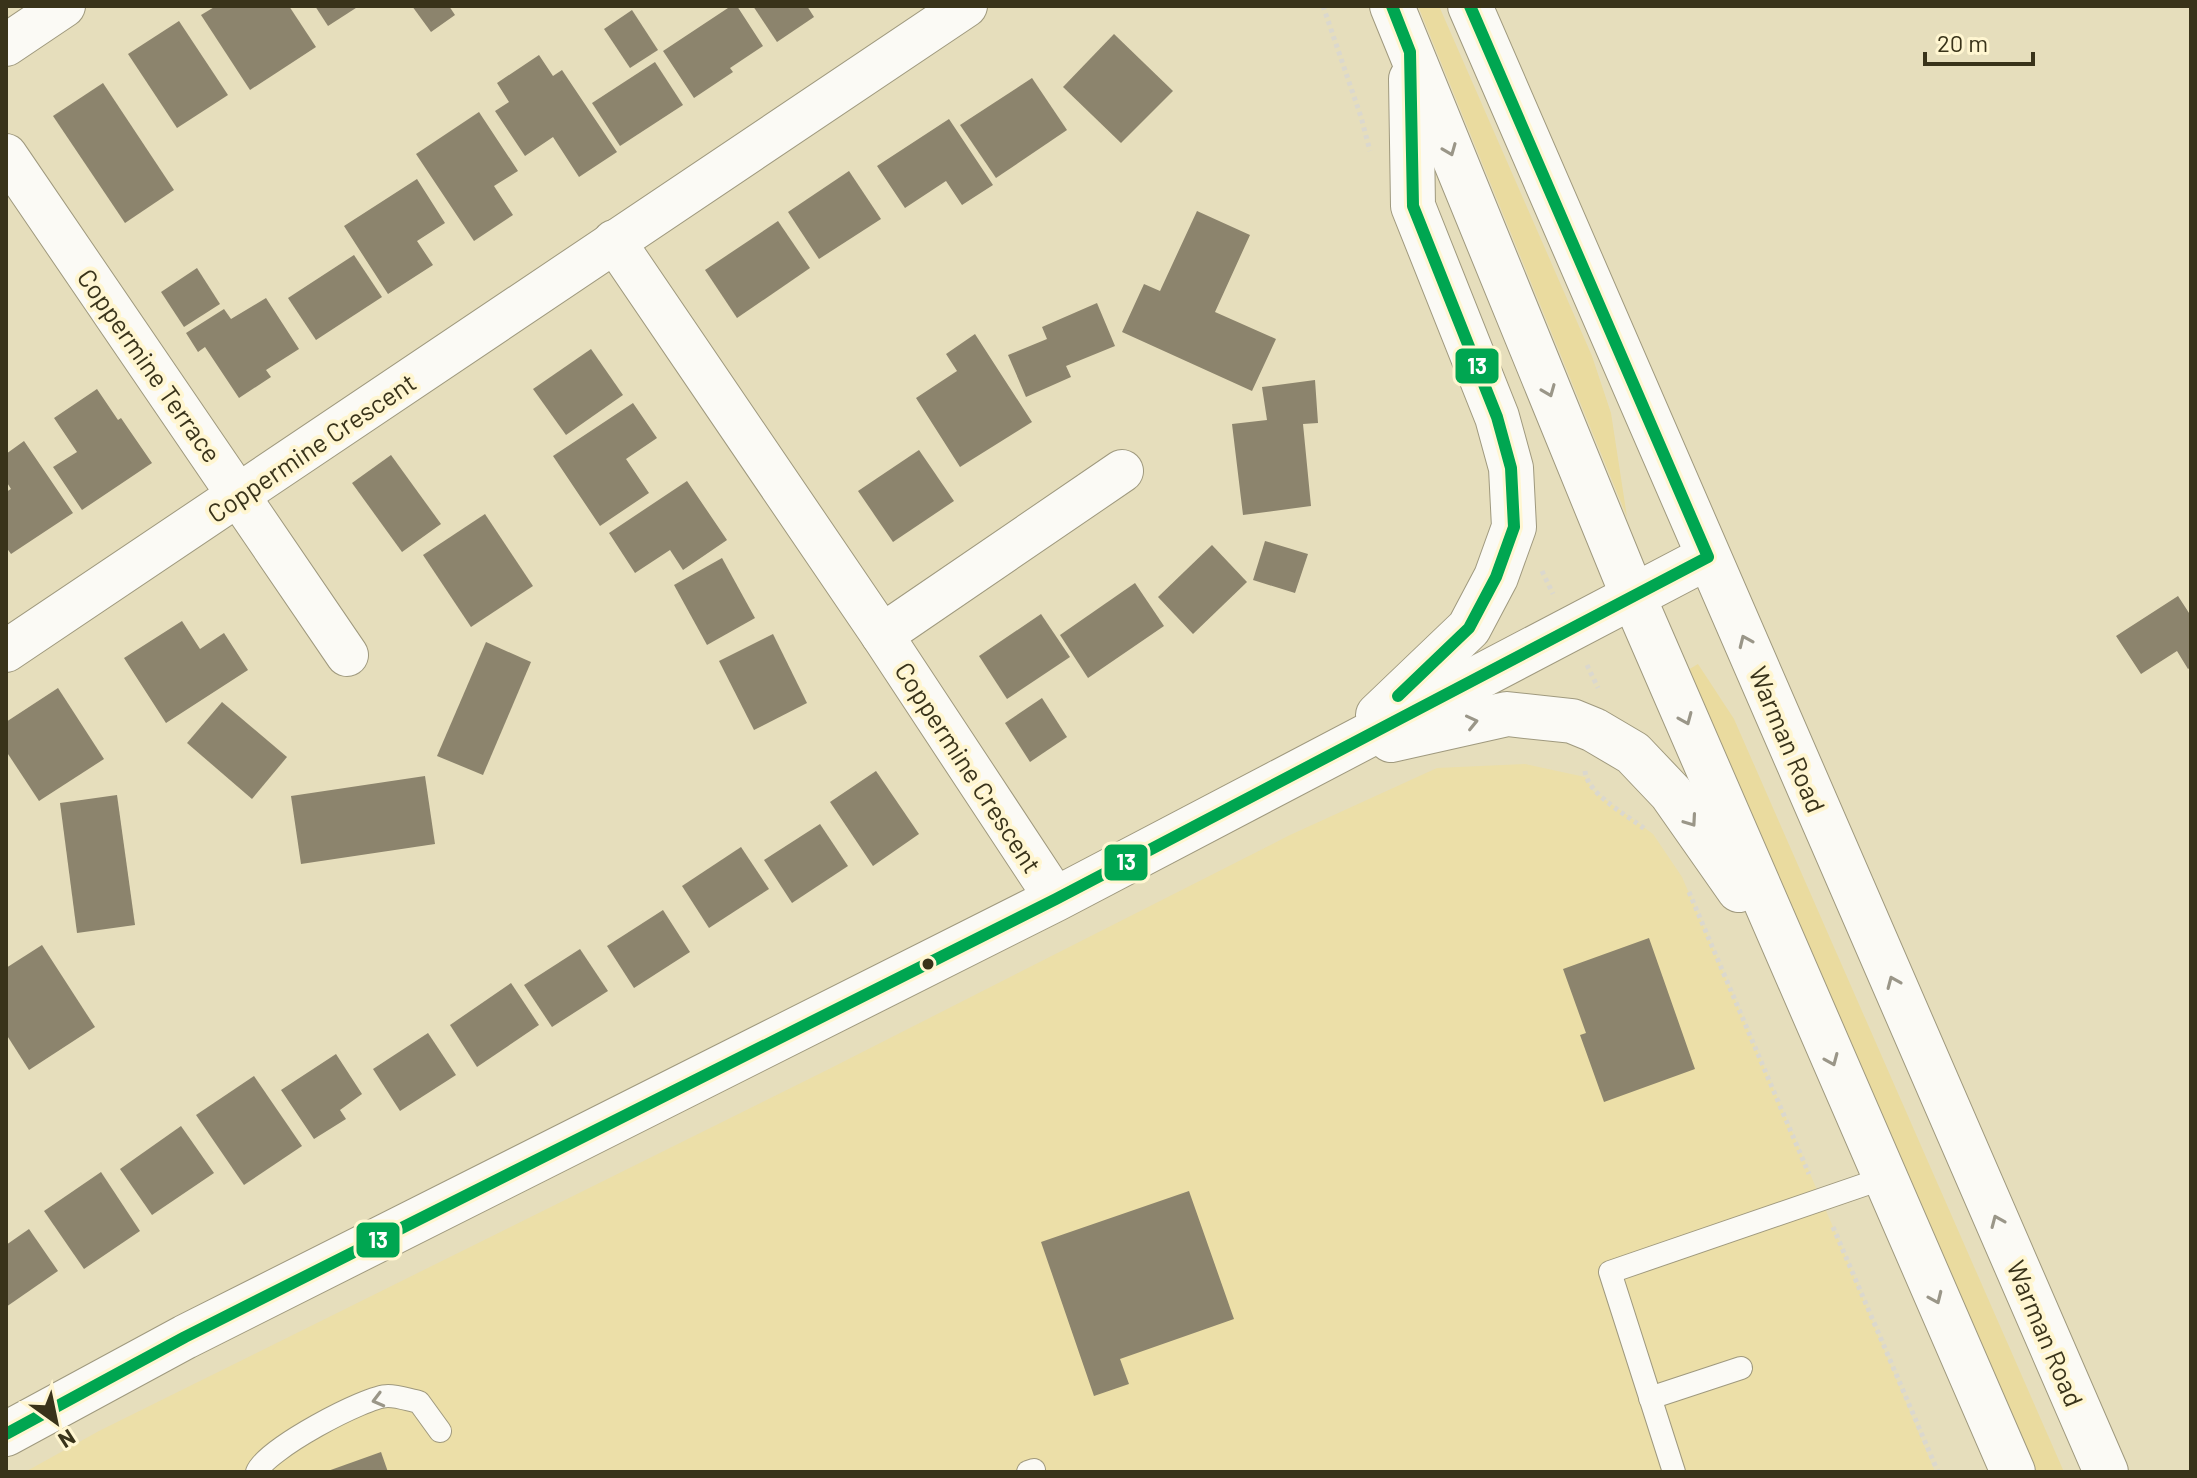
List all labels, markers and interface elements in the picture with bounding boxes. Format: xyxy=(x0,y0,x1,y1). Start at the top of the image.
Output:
scale bar xyxy=(1925,16,2033,66)
text: 20 m xyxy=(1937,28,1988,57)
one-way arrow xyxy=(1441,142,1457,156)
street label: Coppermine Terrace xyxy=(72,262,228,468)
line badge: 13 xyxy=(1454,347,1500,385)
text: 13 xyxy=(1467,352,1487,378)
street label: Coppermine Crescent xyxy=(201,366,421,528)
one-way arrow xyxy=(1540,383,1556,397)
one-way arrow xyxy=(1738,635,1754,649)
street label: Coppermine Crescent xyxy=(889,656,1049,878)
street label: Warman Road xyxy=(1743,661,1833,817)
one-way arrow xyxy=(1677,711,1693,725)
one-way arrow xyxy=(1465,714,1479,731)
one-way arrow xyxy=(1681,813,1696,827)
line badge: 13 xyxy=(1103,843,1149,882)
text: 13 xyxy=(1116,848,1136,874)
unlabelled marker xyxy=(920,956,936,972)
one-way arrow xyxy=(1887,976,1903,990)
one-way arrow xyxy=(1823,1051,1839,1066)
one-way arrow xyxy=(1990,1215,2006,1229)
line badge: 13 xyxy=(355,1221,401,1259)
text: 13 xyxy=(368,1226,388,1252)
street label: Warman Road xyxy=(2001,1255,2091,1411)
one-way arrow xyxy=(1927,1290,1943,1304)
north arrow xyxy=(16,1382,96,1462)
one-way arrow xyxy=(372,1391,385,1407)
text: N xyxy=(54,1425,81,1455)

